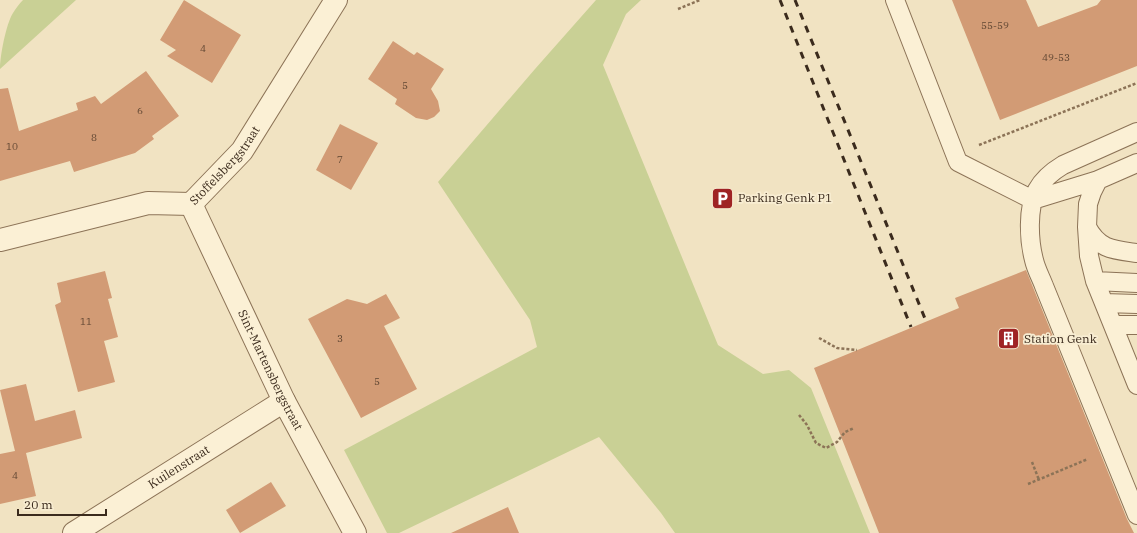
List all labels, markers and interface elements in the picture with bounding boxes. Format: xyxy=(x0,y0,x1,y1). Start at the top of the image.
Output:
house number: 55-59 xyxy=(981,19,1009,32)
house number: 4 xyxy=(200,42,206,55)
house number: 49-53 xyxy=(1042,51,1070,64)
house number: 5 xyxy=(402,79,408,92)
house number: 6 xyxy=(137,104,143,117)
street label: Stoffelsbergstraat xyxy=(186,123,263,208)
house number: 8 xyxy=(91,131,97,144)
house number: 10 xyxy=(6,140,18,153)
house number: 7 xyxy=(337,153,343,166)
parking icon: Parking Genk P1 xyxy=(709,185,735,211)
place label: Parking Genk P1 xyxy=(738,190,832,205)
street label: Sint-Martensbergstraat xyxy=(235,307,306,433)
house number: 11 xyxy=(80,315,92,328)
building icon: Station Genk xyxy=(995,326,1021,352)
place label: Station Genk xyxy=(1024,331,1097,346)
house number: 3 xyxy=(337,332,343,345)
house number: 5 xyxy=(374,375,380,388)
street label: Kuilenstraat xyxy=(145,442,212,491)
house number: 4 xyxy=(12,469,18,482)
scale bar xyxy=(18,491,106,517)
text: 20 m xyxy=(24,497,53,512)

